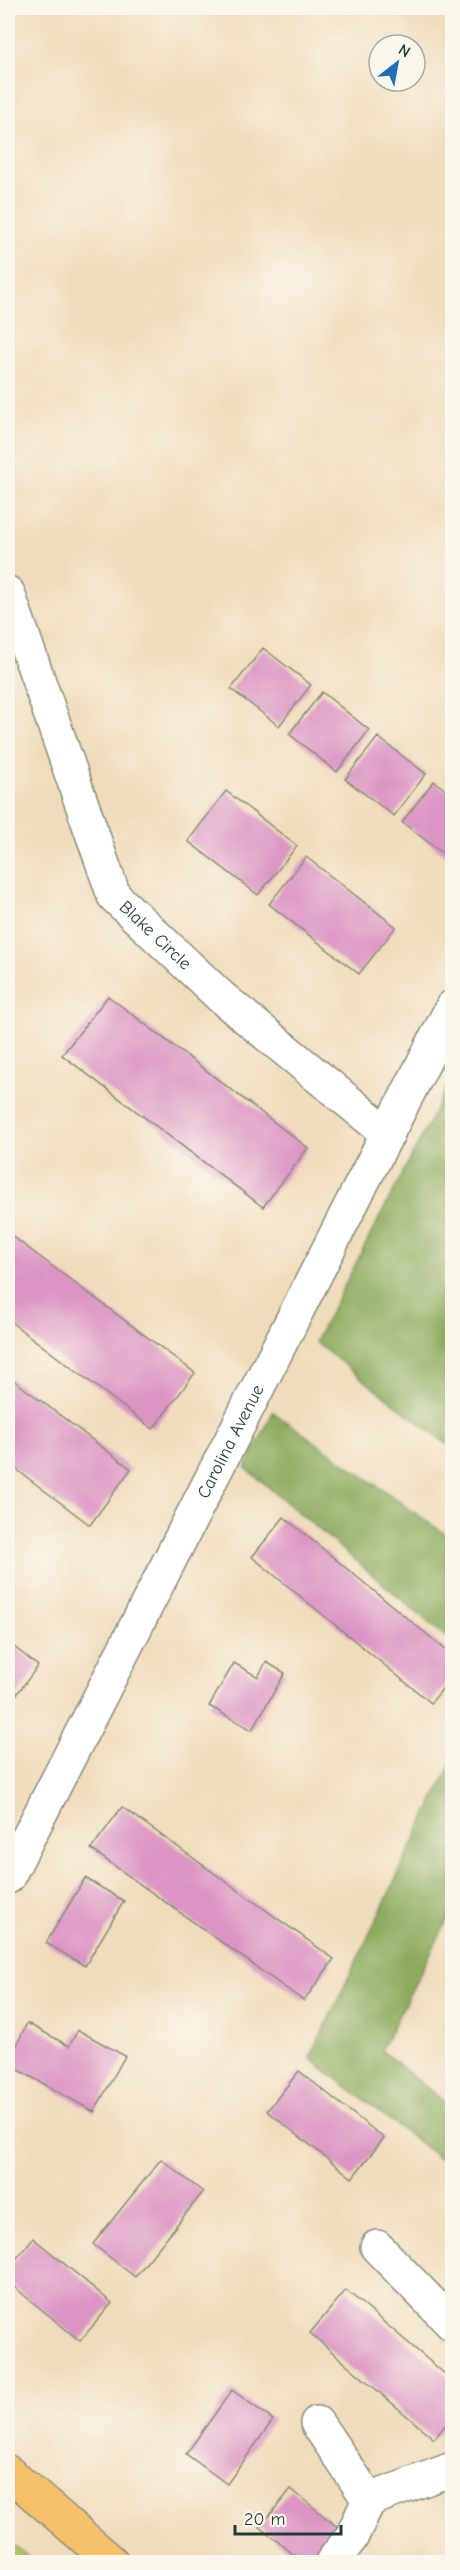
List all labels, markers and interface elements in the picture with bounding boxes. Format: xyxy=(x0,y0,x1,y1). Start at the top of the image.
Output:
north arrow xyxy=(367,33,427,93)
text: N xyxy=(395,41,413,61)
street label: Blake Circle xyxy=(115,897,195,974)
street label: Carolina Avenue xyxy=(193,1381,268,1502)
scale bar xyxy=(235,2498,342,2536)
text: 20 m xyxy=(244,2509,285,2530)

